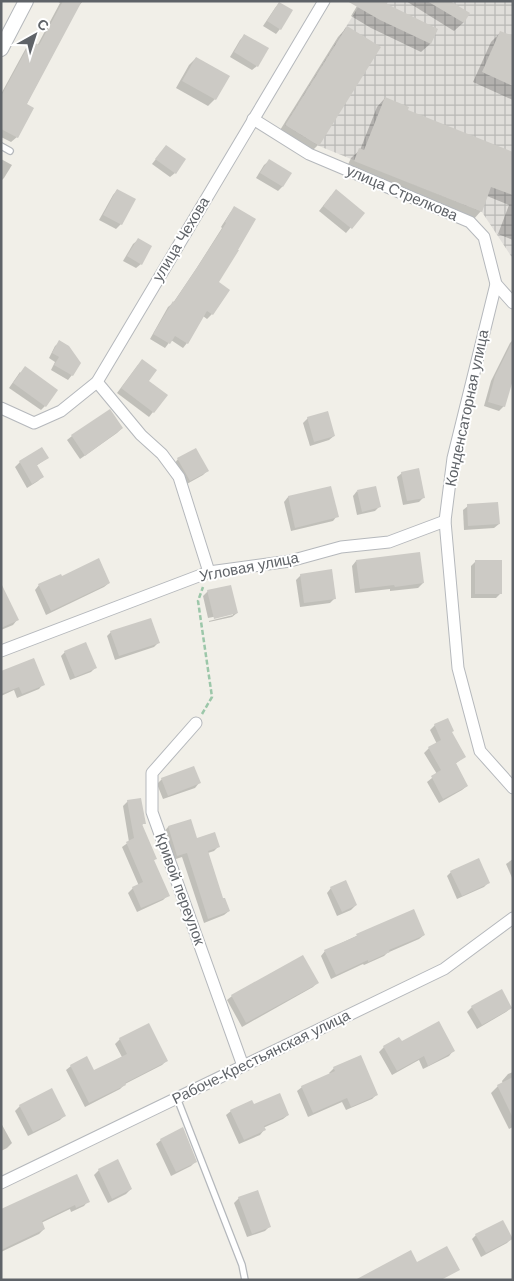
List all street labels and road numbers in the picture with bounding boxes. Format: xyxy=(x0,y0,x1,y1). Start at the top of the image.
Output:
street label: улица Стрелкова xyxy=(344,161,461,224)
street label: улица Чехова xyxy=(149,193,213,284)
street label: Конденсаторная улица xyxy=(442,327,492,488)
street label: Угловая улица xyxy=(198,548,301,584)
street label: Кривой переулок xyxy=(152,830,209,948)
street label: Рабоче-Крестьянская улица xyxy=(169,1006,353,1107)

